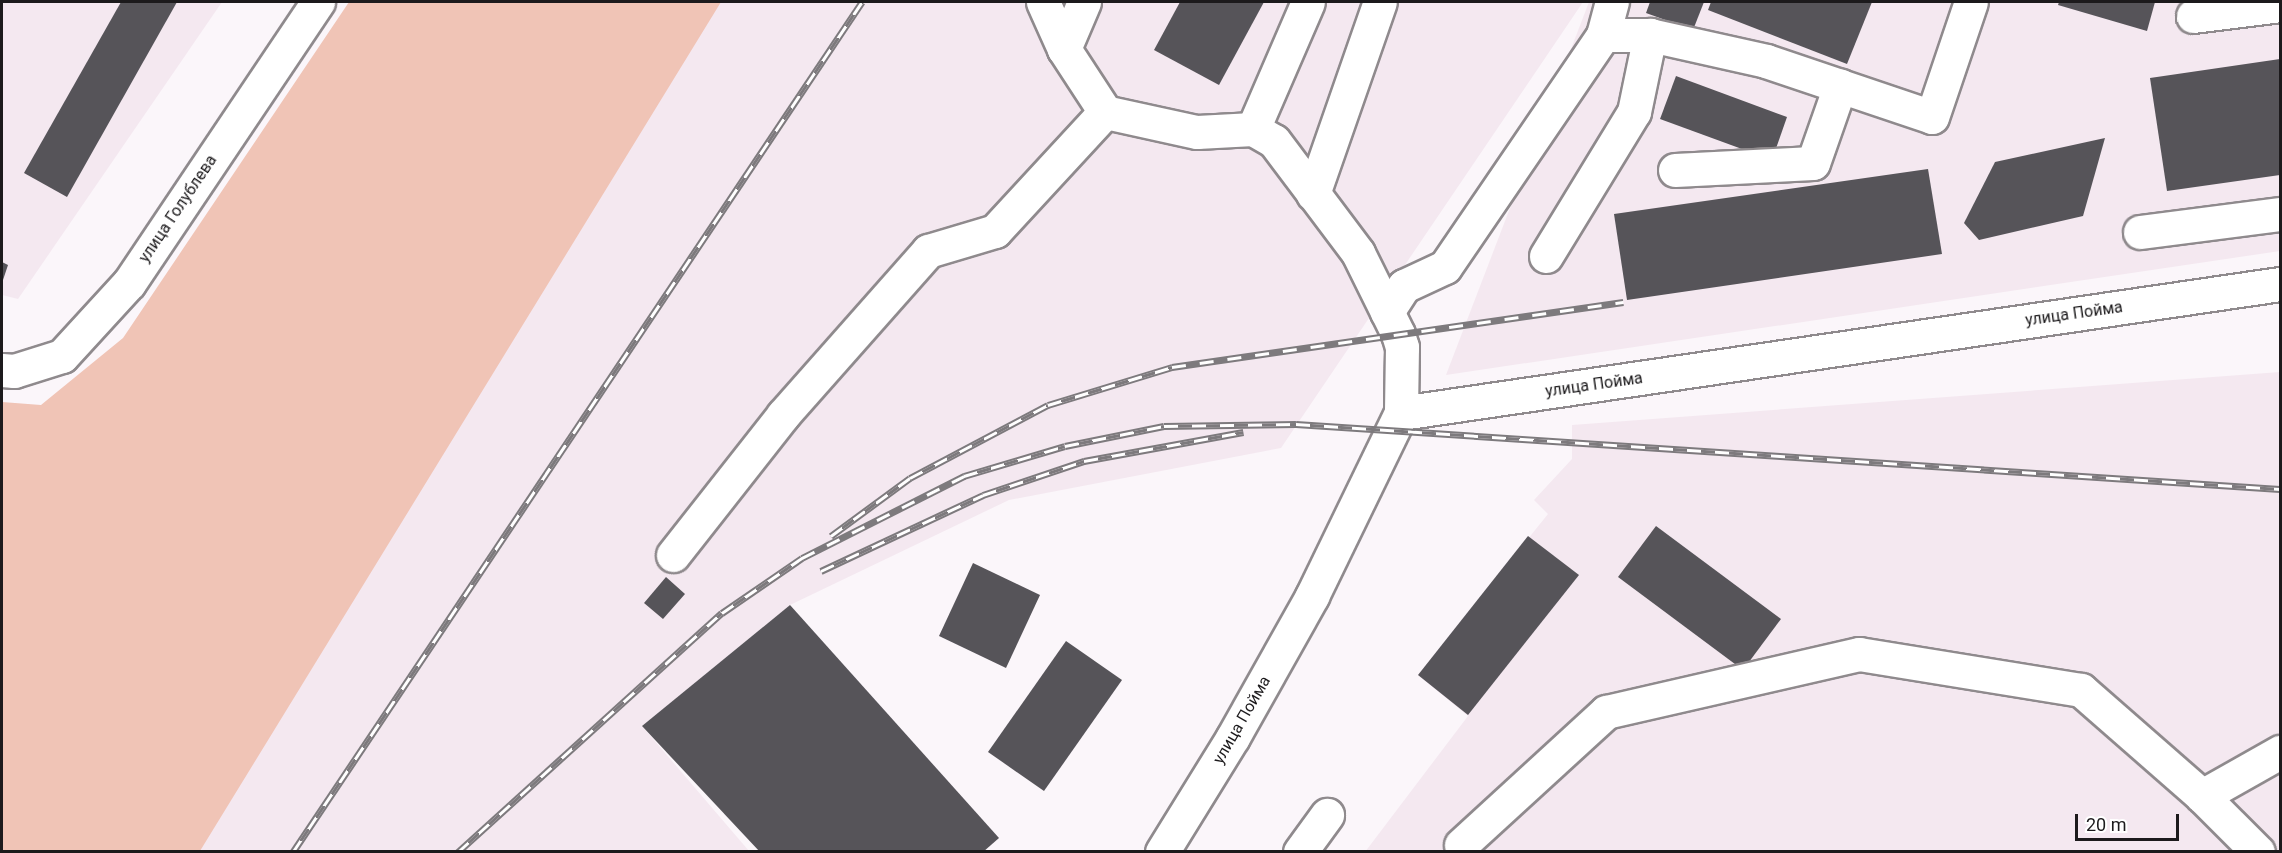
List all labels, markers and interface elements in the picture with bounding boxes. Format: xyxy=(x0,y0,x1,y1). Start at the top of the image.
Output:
street label: улица Голублева xyxy=(135,152,221,266)
street label: улица Пойма xyxy=(2024,298,2124,330)
street label: улица Пойма xyxy=(1544,369,1644,401)
street label: улица Пойма xyxy=(1209,673,1275,767)
scale bar xyxy=(2078,802,2182,840)
text: 20 m xyxy=(2086,814,2126,835)

